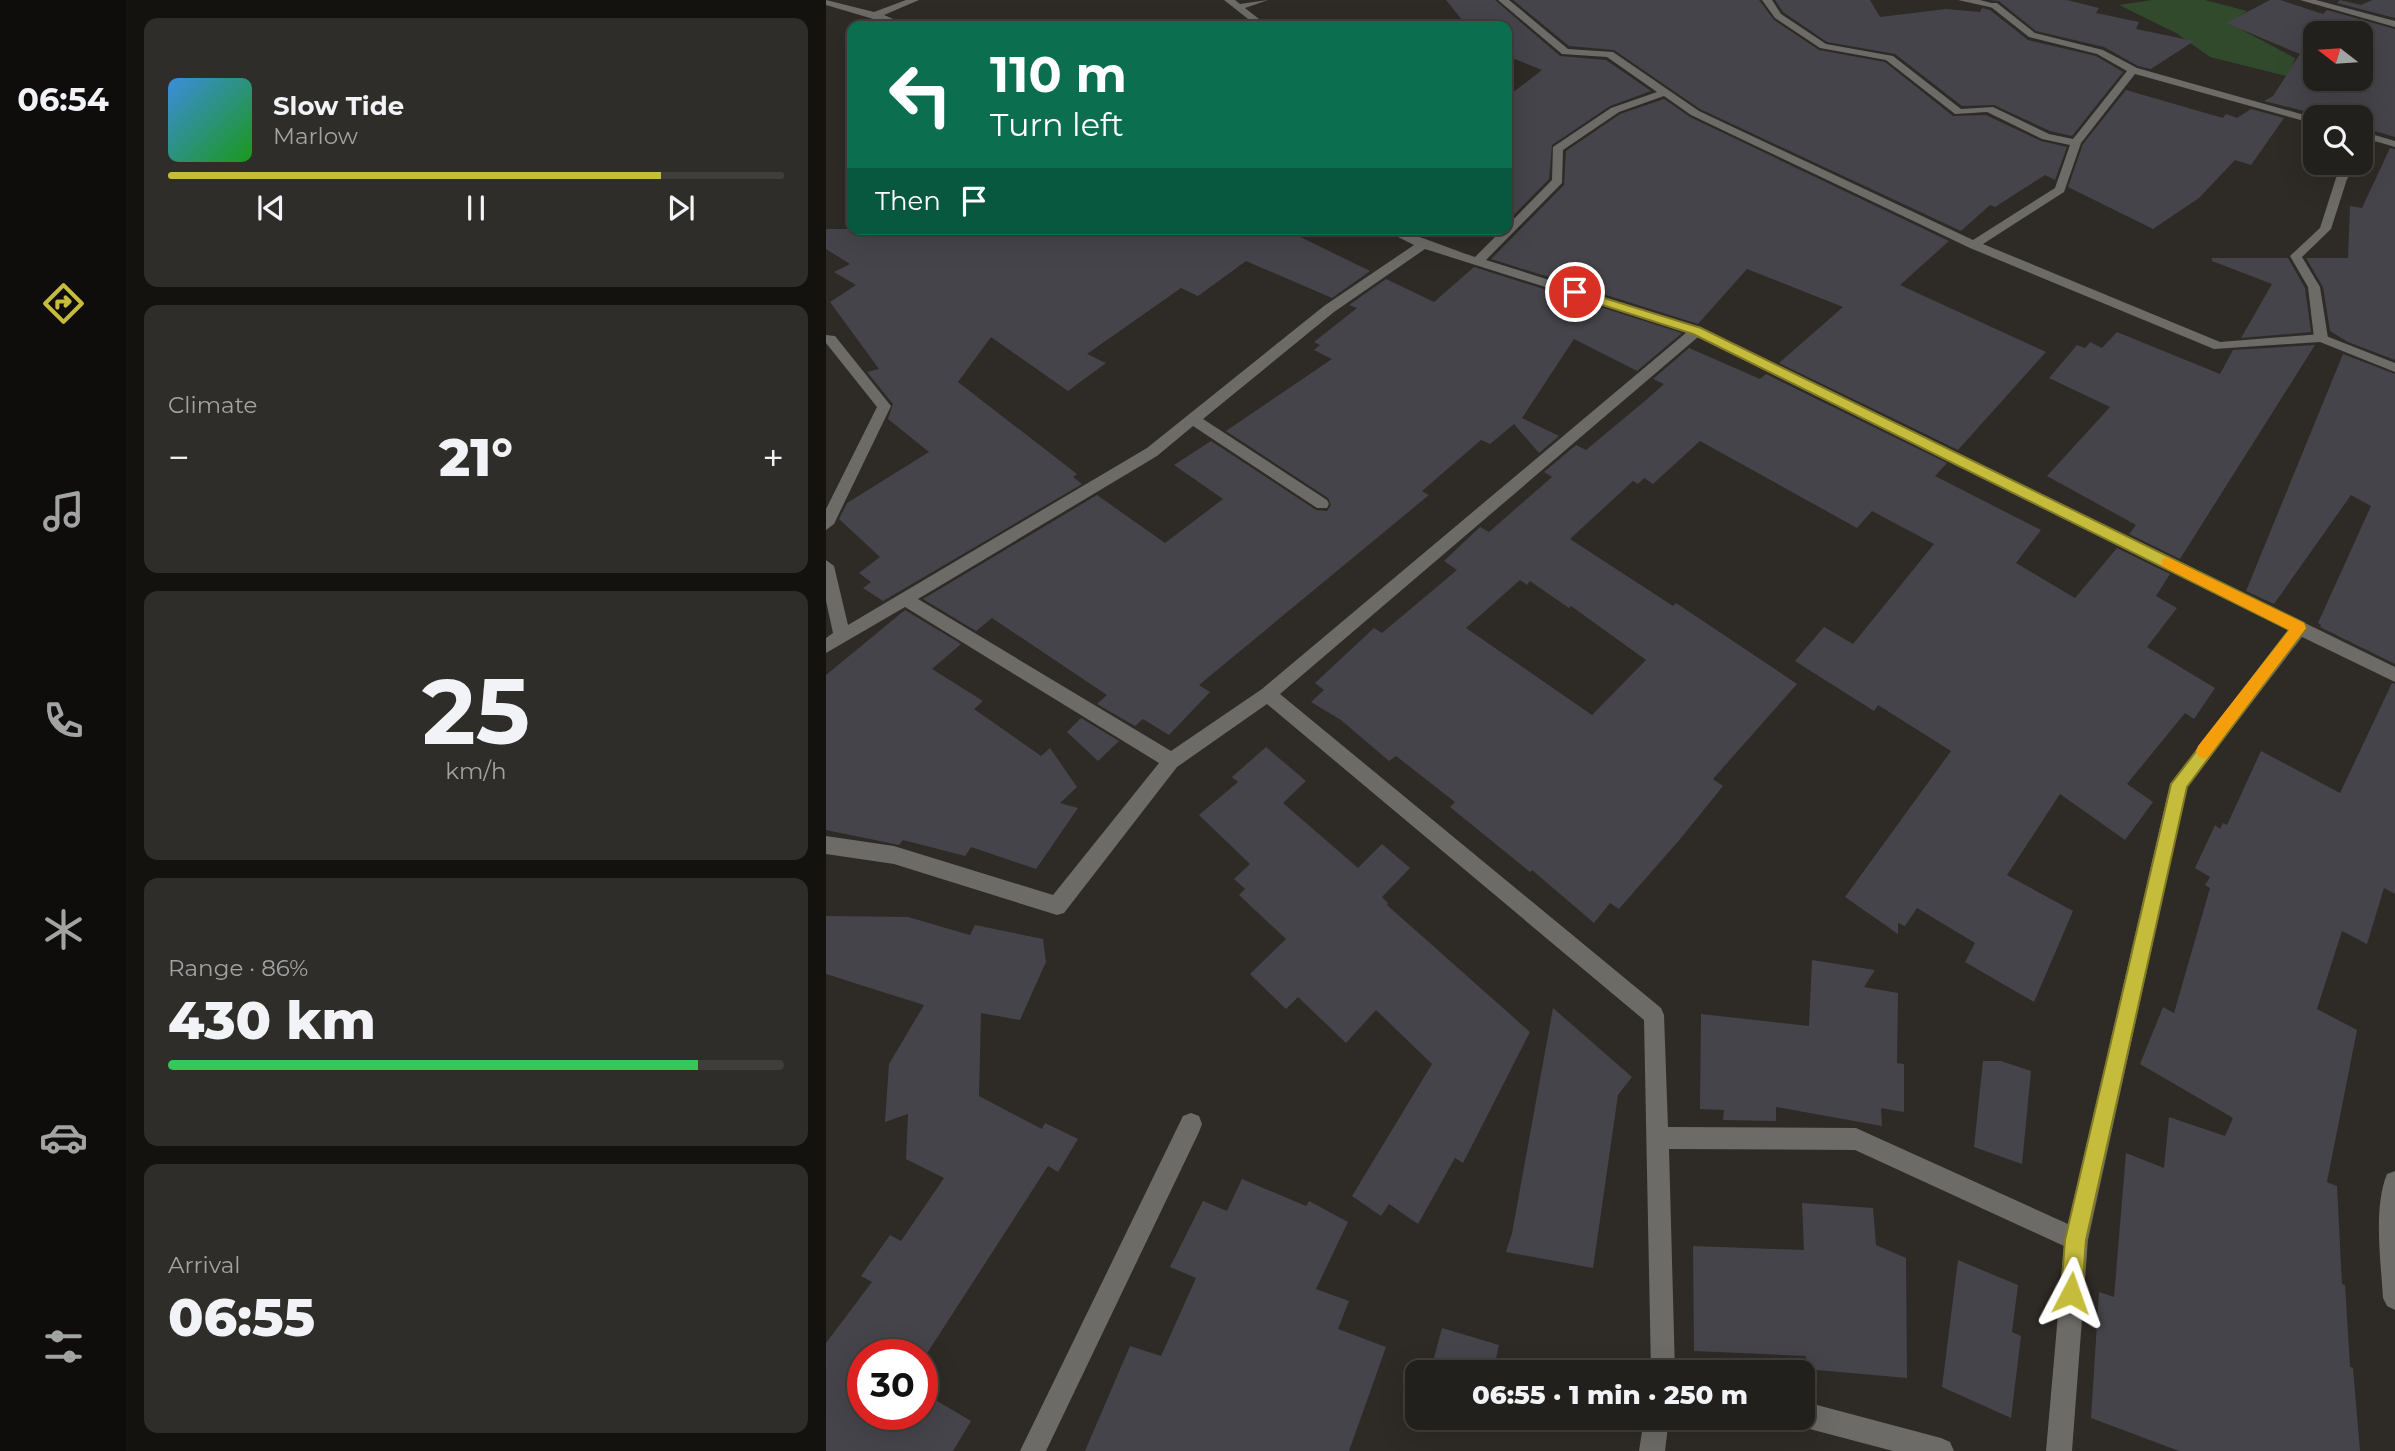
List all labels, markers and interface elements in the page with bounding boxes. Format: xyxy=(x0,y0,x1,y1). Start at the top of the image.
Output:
north arrow xyxy=(2303,21,2373,91)
map controls xyxy=(2303,21,2373,175)
text: 110 m xyxy=(990,45,1127,104)
icon: left xyxy=(875,49,966,140)
text: 06:54 xyxy=(17,80,109,119)
text: Slow Tide xyxy=(273,90,404,122)
text: Turn left xyxy=(990,105,1124,144)
button: search xyxy=(2303,105,2373,175)
text: Marlow xyxy=(273,122,358,150)
icon: arrive xyxy=(955,182,993,220)
text: Then xyxy=(875,185,941,217)
icon: previous xyxy=(252,189,290,227)
icon: pause xyxy=(457,189,495,227)
icon: next xyxy=(662,189,700,227)
pin xyxy=(1545,262,1605,322)
icon: arrive xyxy=(1556,273,1594,311)
icon: directions xyxy=(39,279,88,328)
text: Climate xyxy=(168,391,257,419)
text: 21° xyxy=(439,426,513,489)
text: − xyxy=(168,434,190,481)
text: + xyxy=(762,434,784,481)
icon: music xyxy=(39,487,88,536)
text: 25 xyxy=(422,656,530,767)
icon: phone xyxy=(39,696,88,745)
text: km/h xyxy=(445,757,507,785)
icon: climate xyxy=(39,905,88,954)
text: Range · 86% xyxy=(168,954,308,982)
text: 430 km xyxy=(168,989,376,1052)
icon: car xyxy=(39,1113,88,1162)
text: Arrival xyxy=(168,1251,241,1279)
position arrow xyxy=(2034,1256,2108,1330)
text: 06:55 xyxy=(168,1286,315,1349)
icon: filters xyxy=(39,1322,88,1371)
speed limit sign: 30 xyxy=(847,1339,938,1430)
text: 06:55 · 1 min · 250 m xyxy=(1472,1379,1748,1411)

